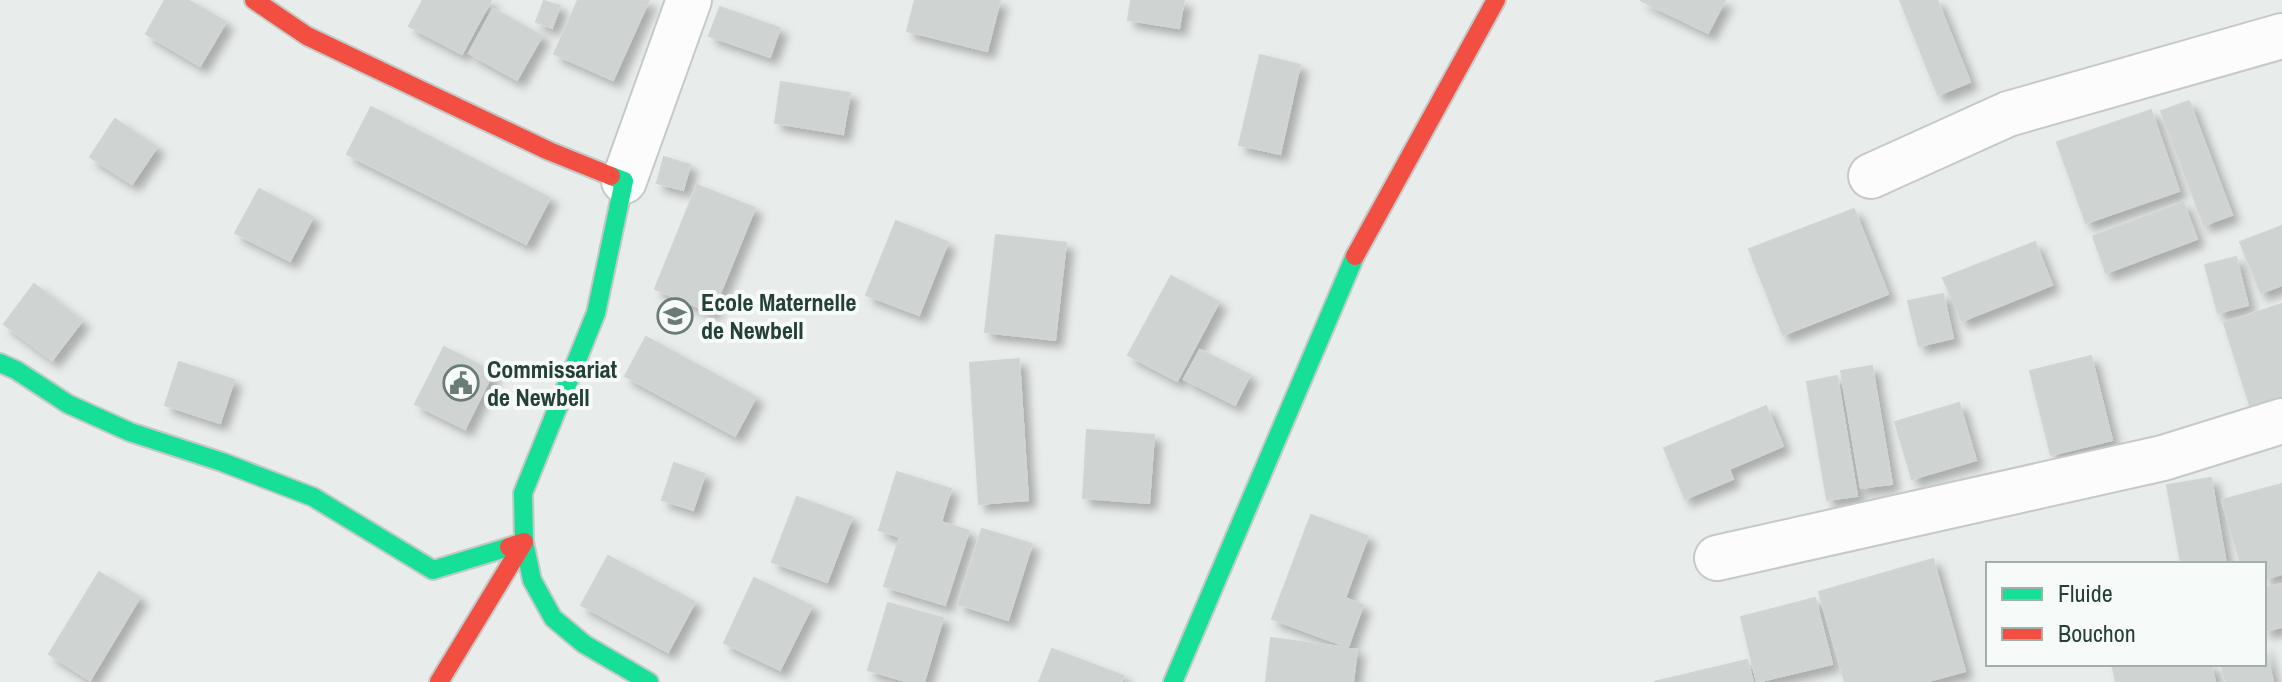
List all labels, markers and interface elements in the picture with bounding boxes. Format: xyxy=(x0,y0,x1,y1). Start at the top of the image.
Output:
place label: Ecole Maternelle de Newbell xyxy=(701,286,856,346)
school or university icon: Ecole Maternelle de Newbell xyxy=(656,297,694,335)
place label: Commissariat de Newbell xyxy=(487,353,618,413)
public building icon: Commissariat de Newbell xyxy=(442,364,480,402)
legend xyxy=(1986,562,2266,666)
text: Fluide xyxy=(2058,577,2113,609)
text: Bouchon xyxy=(2058,617,2136,649)

